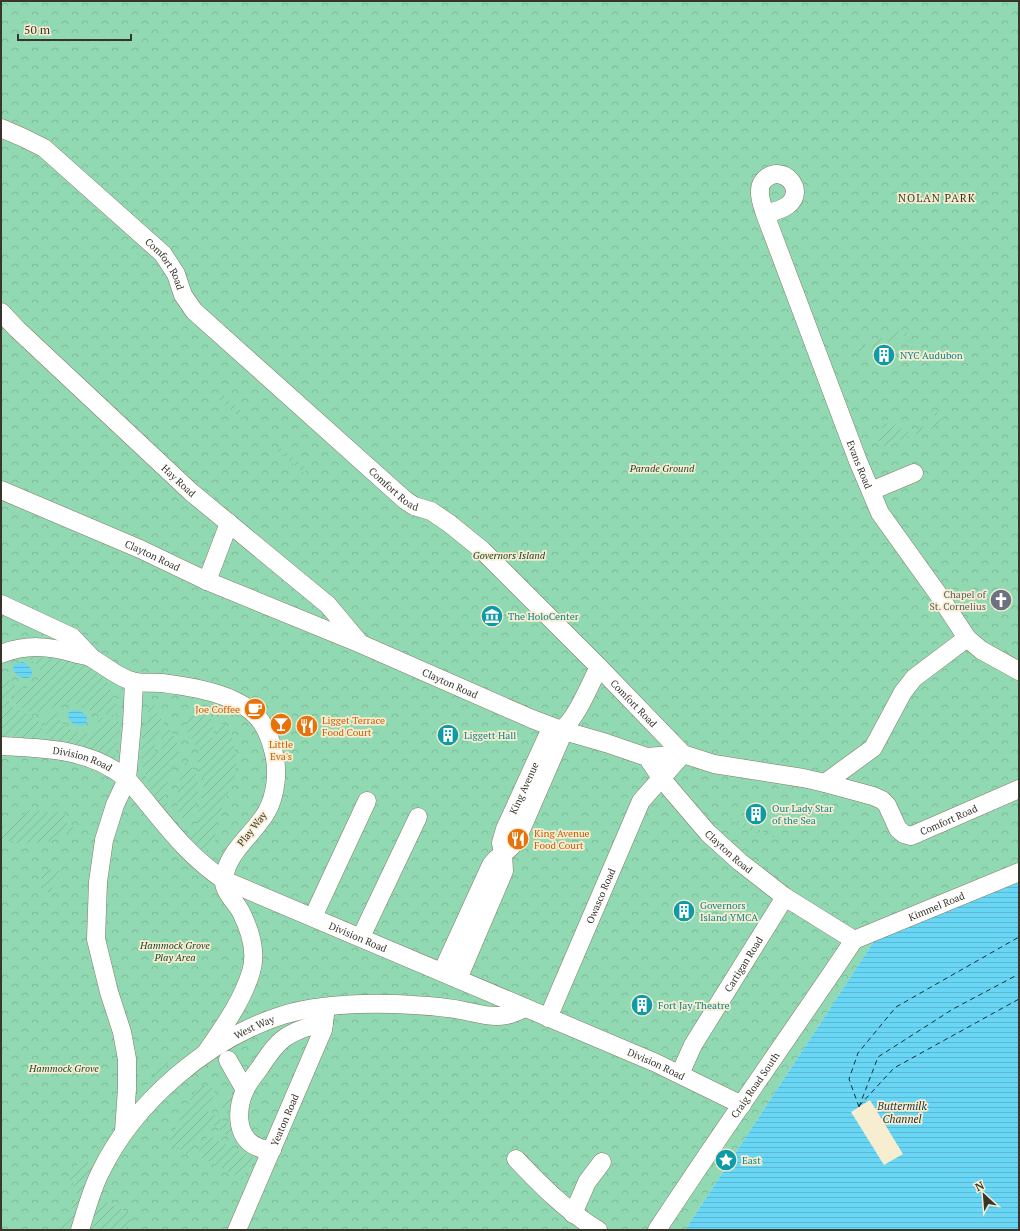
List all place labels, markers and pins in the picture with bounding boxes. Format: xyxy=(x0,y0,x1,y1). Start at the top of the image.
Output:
building icon: NYC Audubon xyxy=(871,342,897,368)
place label: NYC Audubon xyxy=(900,349,963,362)
church icon: Chapel of St. Cornelius xyxy=(988,587,1014,613)
place label: Chapel of St. Cornelius xyxy=(929,588,987,613)
museum icon: The HoloCenter xyxy=(479,603,505,629)
place label: The HoloCenter xyxy=(508,610,579,623)
cafe icon: Joe Coffee xyxy=(242,696,268,722)
place label: Joe Coffee xyxy=(195,703,240,716)
bar icon: Little Eva's xyxy=(268,711,294,737)
restaurant icon: Ligget Terrace Food Court xyxy=(294,713,320,739)
place label: Ligget Terrace Food Court xyxy=(322,714,385,739)
building icon: Liggett Hall xyxy=(435,722,461,748)
place label: Liggett Hall xyxy=(464,729,516,742)
place label: Little Eva's xyxy=(269,738,293,763)
building icon: Our Lady Star of the Sea xyxy=(743,801,769,827)
place label: Our Lady Star of the Sea xyxy=(772,802,833,827)
restaurant icon: King Avenue Food Court xyxy=(505,826,531,852)
place label: King Avenue Food Court xyxy=(534,827,590,852)
building icon: Governors Island YMCA xyxy=(671,898,697,924)
place label: Governors Island YMCA xyxy=(700,899,758,924)
building icon: Fort Jay Theatre xyxy=(629,992,655,1018)
place label: Fort Jay Theatre xyxy=(658,999,730,1012)
place icon: East xyxy=(713,1147,739,1173)
place label: East xyxy=(742,1154,761,1167)

